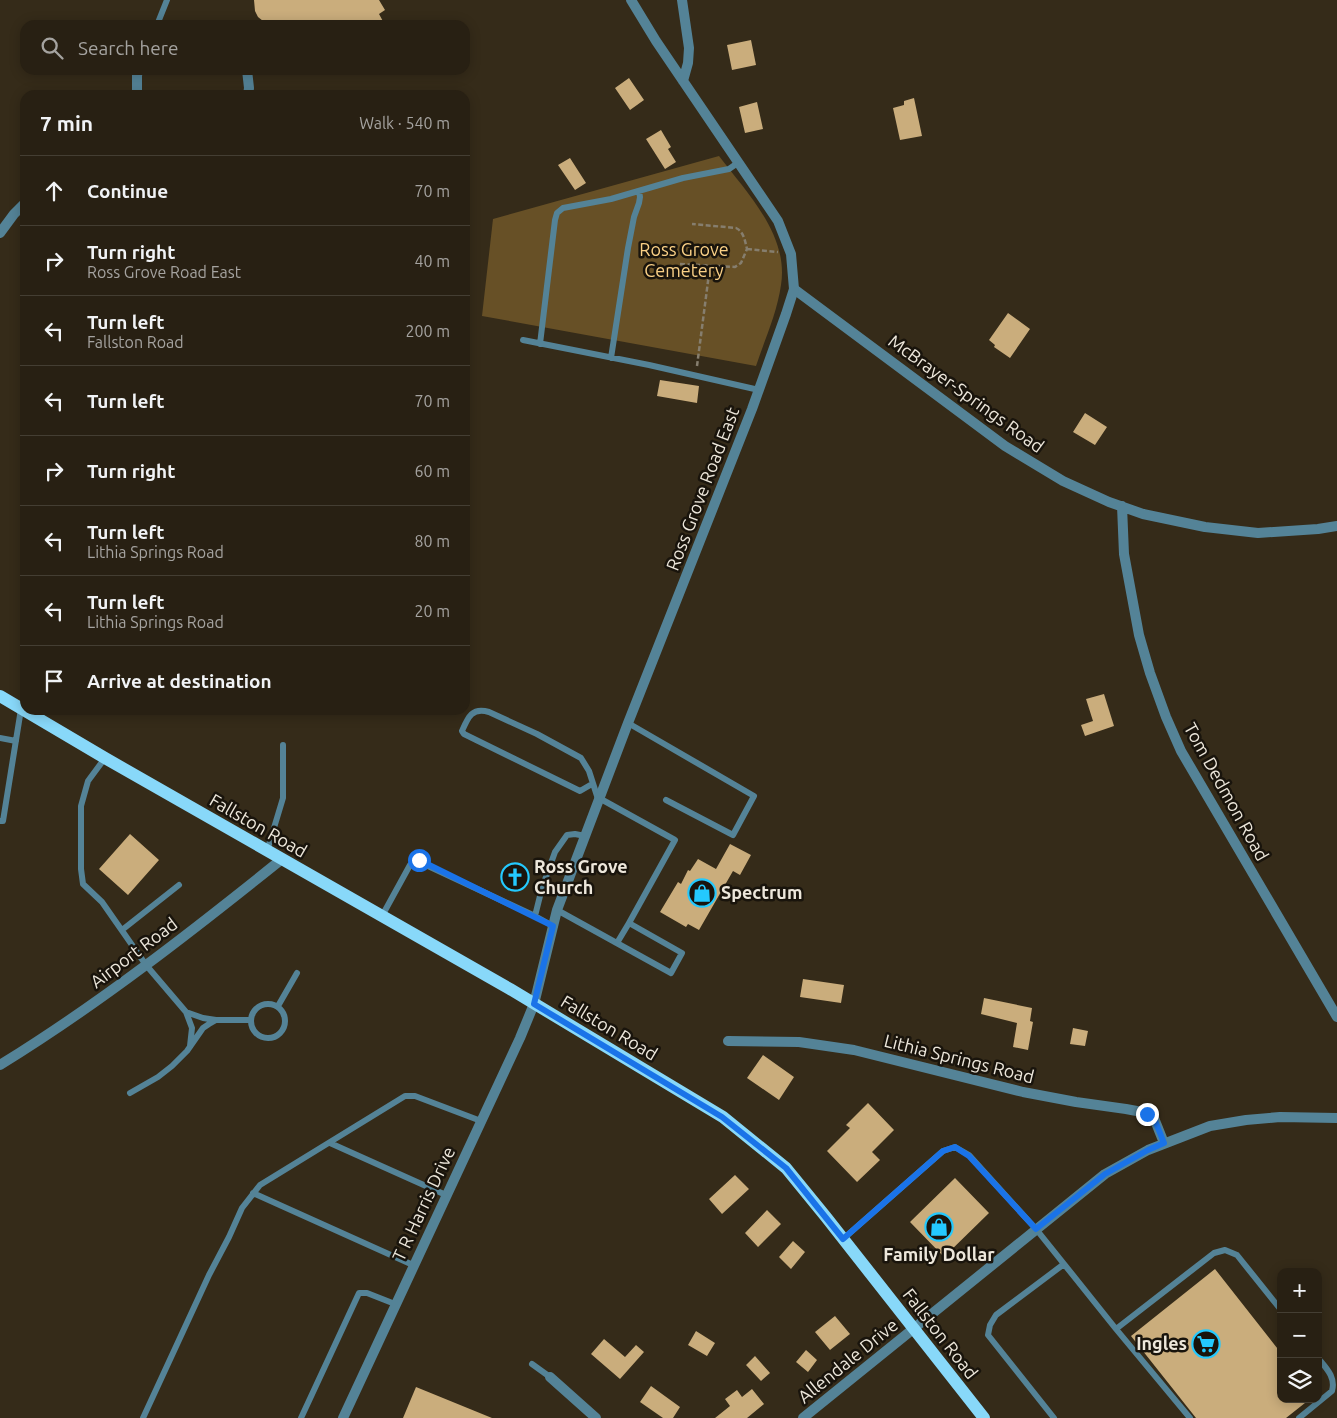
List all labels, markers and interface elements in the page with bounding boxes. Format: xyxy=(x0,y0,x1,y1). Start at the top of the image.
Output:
search box xyxy=(20,20,470,75)
icon: search xyxy=(38,34,66,62)
text: Search here xyxy=(78,37,178,59)
text: 7 min xyxy=(40,111,93,135)
text: Walk · 540 m xyxy=(359,114,450,132)
icon: ahead xyxy=(40,177,68,205)
text: Continue xyxy=(87,180,168,202)
text: 70 m xyxy=(414,182,450,200)
park label: Ross Grove Cemetery xyxy=(639,239,729,280)
text: Turn right xyxy=(87,241,175,263)
icon: right xyxy=(40,247,68,275)
text: 40 m xyxy=(414,252,450,270)
text: Ross Grove Road East xyxy=(87,263,241,281)
text: Turn left xyxy=(87,311,165,333)
icon: left xyxy=(40,317,68,345)
text: 200 m xyxy=(405,322,450,340)
street label: McBrayer-Springs Road xyxy=(885,330,1048,456)
text: Fallston Road xyxy=(87,333,184,351)
icon: left xyxy=(40,387,68,415)
text: Turn left xyxy=(87,390,165,412)
text: 70 m xyxy=(414,392,450,410)
street label: Ross Grove Road East xyxy=(662,404,742,573)
icon: right xyxy=(40,457,68,485)
text: Turn right xyxy=(87,460,175,482)
text: 60 m xyxy=(414,462,450,480)
text: Turn left xyxy=(87,521,165,543)
icon: left xyxy=(40,527,68,555)
text: 80 m xyxy=(414,532,450,550)
text: Lithia Springs Road xyxy=(87,543,224,561)
text: Turn left xyxy=(87,591,165,613)
icon: left xyxy=(40,597,68,625)
text: 20 m xyxy=(414,602,450,620)
text: Lithia Springs Road xyxy=(87,613,224,631)
icon: arrive xyxy=(40,667,68,695)
text: Arrive at destination xyxy=(87,670,272,692)
street label: Tom Dedmon Road xyxy=(1181,719,1273,864)
street label: Fallston Road xyxy=(206,789,311,861)
route start xyxy=(408,849,431,872)
place label: Ross Grove Church xyxy=(534,856,628,897)
church icon: Ross Grove Church xyxy=(500,862,530,892)
shop icon: Spectrum xyxy=(687,878,717,908)
place label: Spectrum xyxy=(721,882,802,902)
street label: Airport Road xyxy=(86,913,181,991)
street label: Fallston Road xyxy=(558,991,661,1064)
street label: Lithia Springs Road xyxy=(882,1030,1036,1086)
route end xyxy=(1136,1103,1159,1126)
street label: T R Harris Drive xyxy=(388,1143,458,1264)
shop icon: Family Dollar xyxy=(924,1212,954,1242)
place label: Family Dollar xyxy=(883,1244,995,1264)
map controls xyxy=(1277,1268,1322,1403)
button: + xyxy=(1277,1268,1322,1313)
street label: Fallston Road xyxy=(899,1284,982,1382)
button: − xyxy=(1277,1313,1322,1358)
street label: Allendale Drive xyxy=(793,1314,901,1407)
supermarket icon: Ingles xyxy=(1191,1329,1221,1359)
place label: Ingles xyxy=(1136,1333,1187,1353)
button: layers xyxy=(1277,1358,1322,1403)

